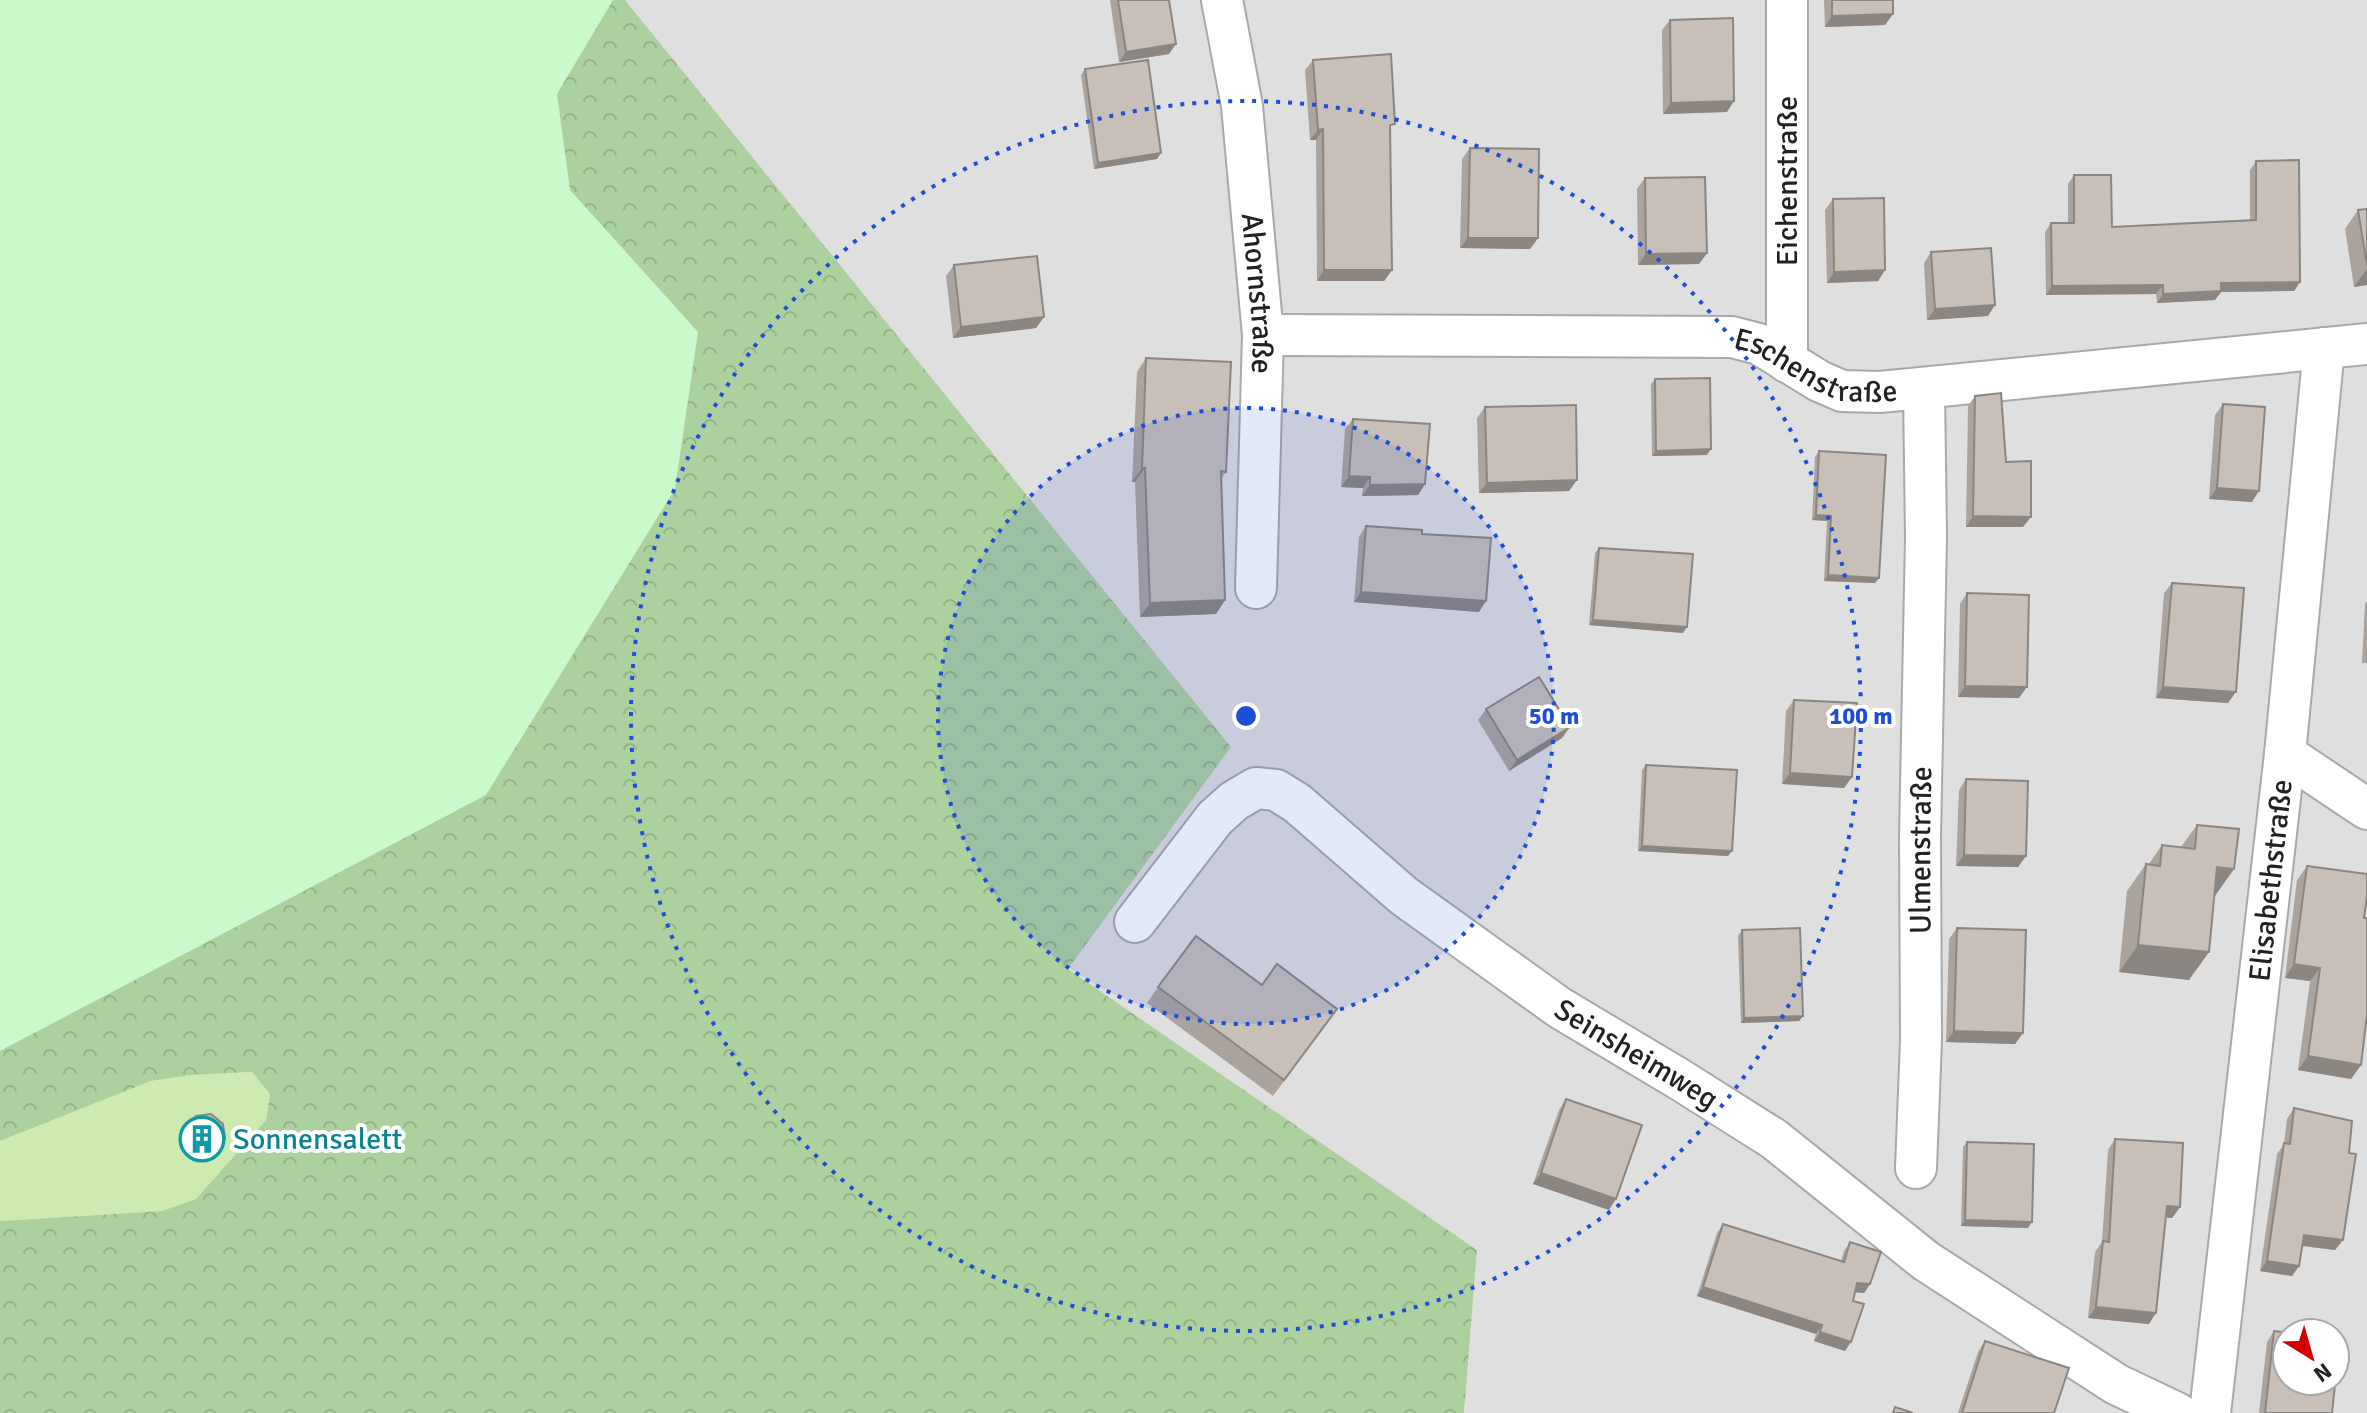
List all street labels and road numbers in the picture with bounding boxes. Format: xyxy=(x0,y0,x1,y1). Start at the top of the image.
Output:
street label: Eichenstraße xyxy=(1769,96,1806,266)
street label: Ahornstraße xyxy=(1233,211,1282,374)
street label: Eschenstraße xyxy=(1730,320,1899,411)
street label: Ulmenstraße xyxy=(1901,766,1940,934)
street label: Elisabethstraße xyxy=(2241,777,2300,984)
street label: Seinsheimweg xyxy=(1548,991,1725,1117)

